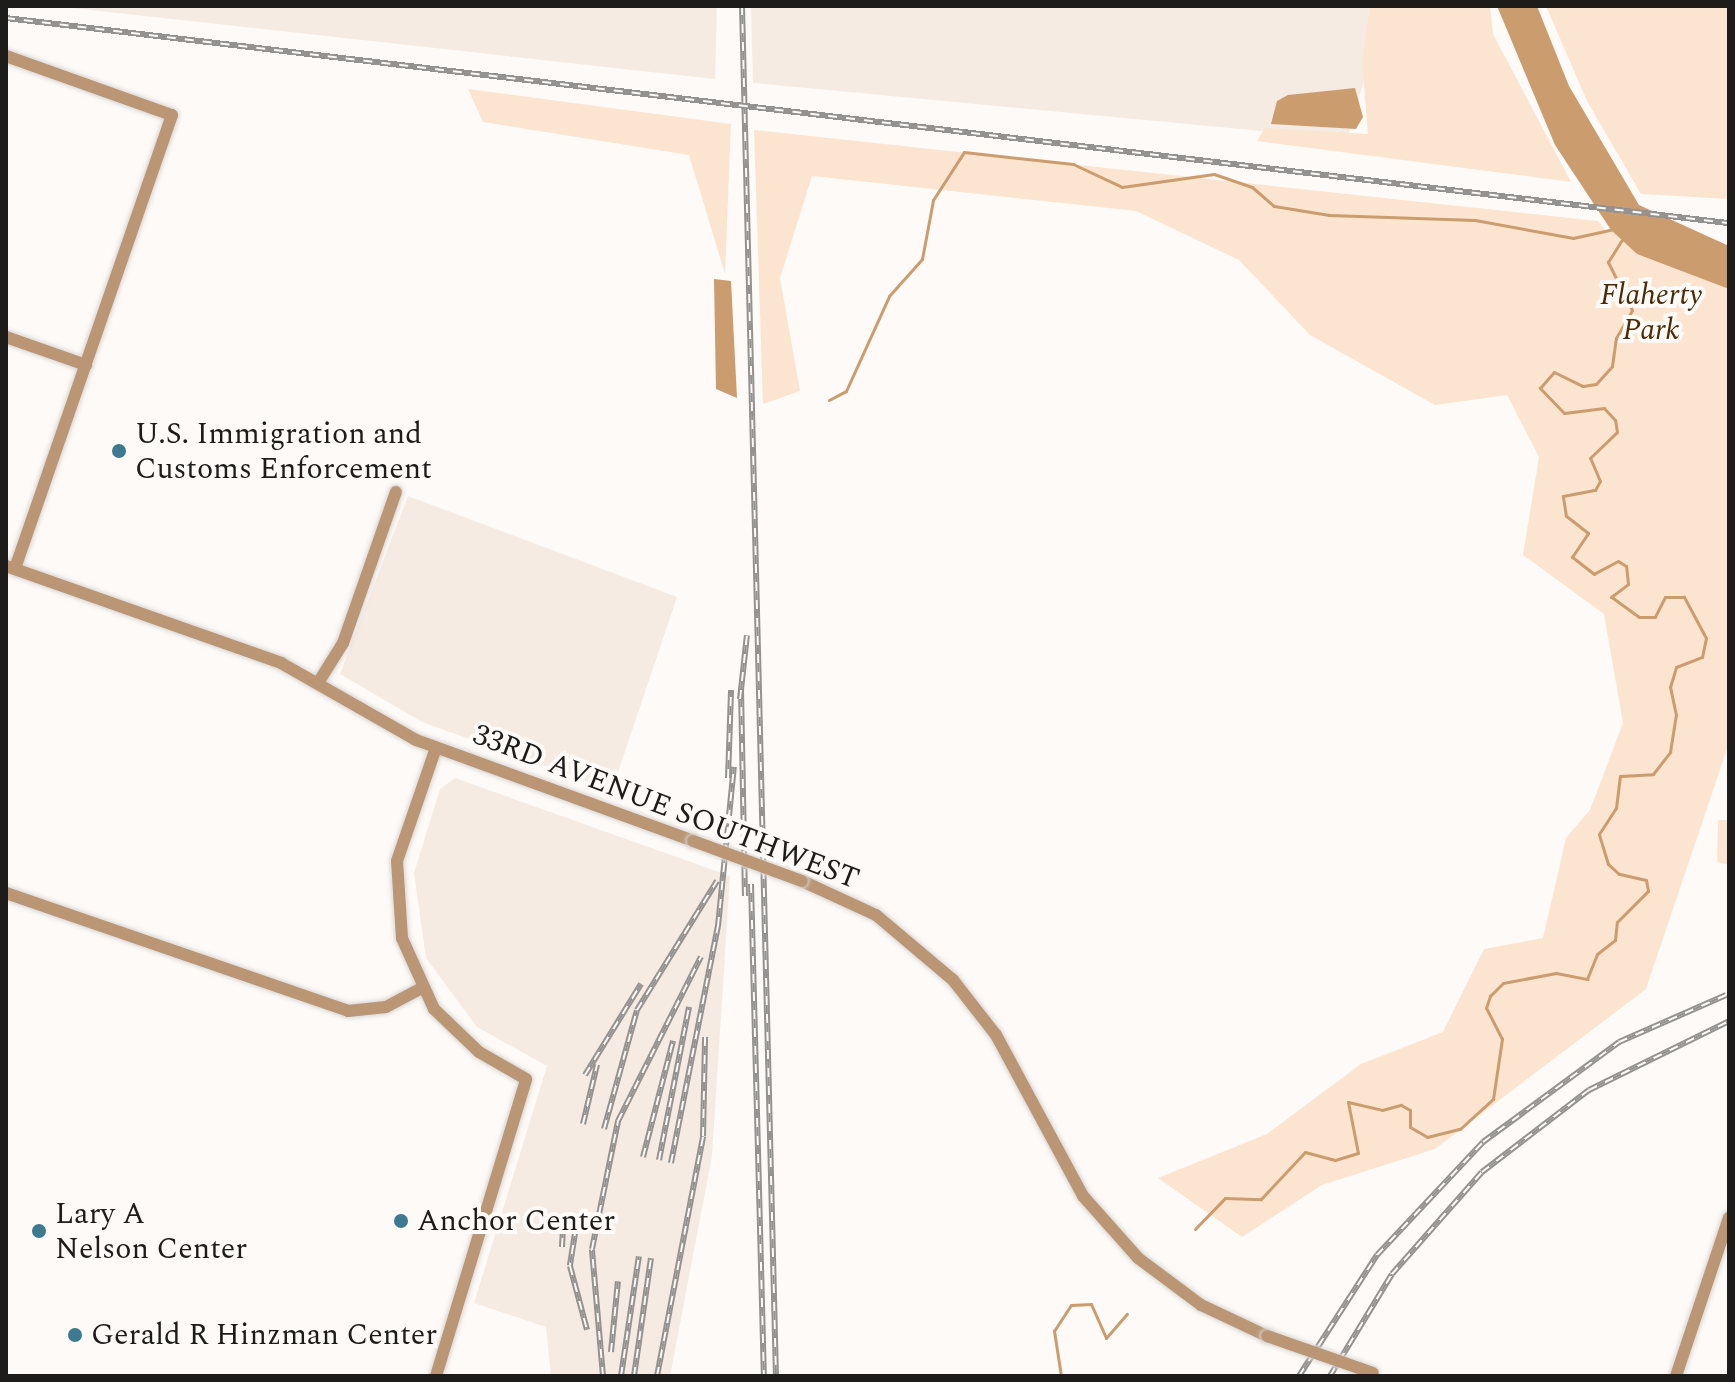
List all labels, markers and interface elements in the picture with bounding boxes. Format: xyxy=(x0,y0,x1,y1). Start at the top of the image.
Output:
park label: Flaherty Park xyxy=(1600,277,1702,348)
place label: U.S. Immigration and Customs Enforcement xyxy=(135,416,432,486)
marker: U.S. Immigration and Customs Enforcement xyxy=(110,442,128,460)
street label: 33RD AVENUE SOUTHWEST xyxy=(468,717,864,897)
place label: Lary A Nelson Center xyxy=(55,1196,247,1266)
place label: Anchor Center xyxy=(417,1203,615,1239)
marker: Anchor Center xyxy=(392,1212,410,1230)
marker: Lary A Nelson Center xyxy=(30,1222,48,1240)
place label: Gerald R Hinzman Center xyxy=(91,1317,437,1353)
marker: Gerald R Hinzman Center xyxy=(66,1326,84,1344)

